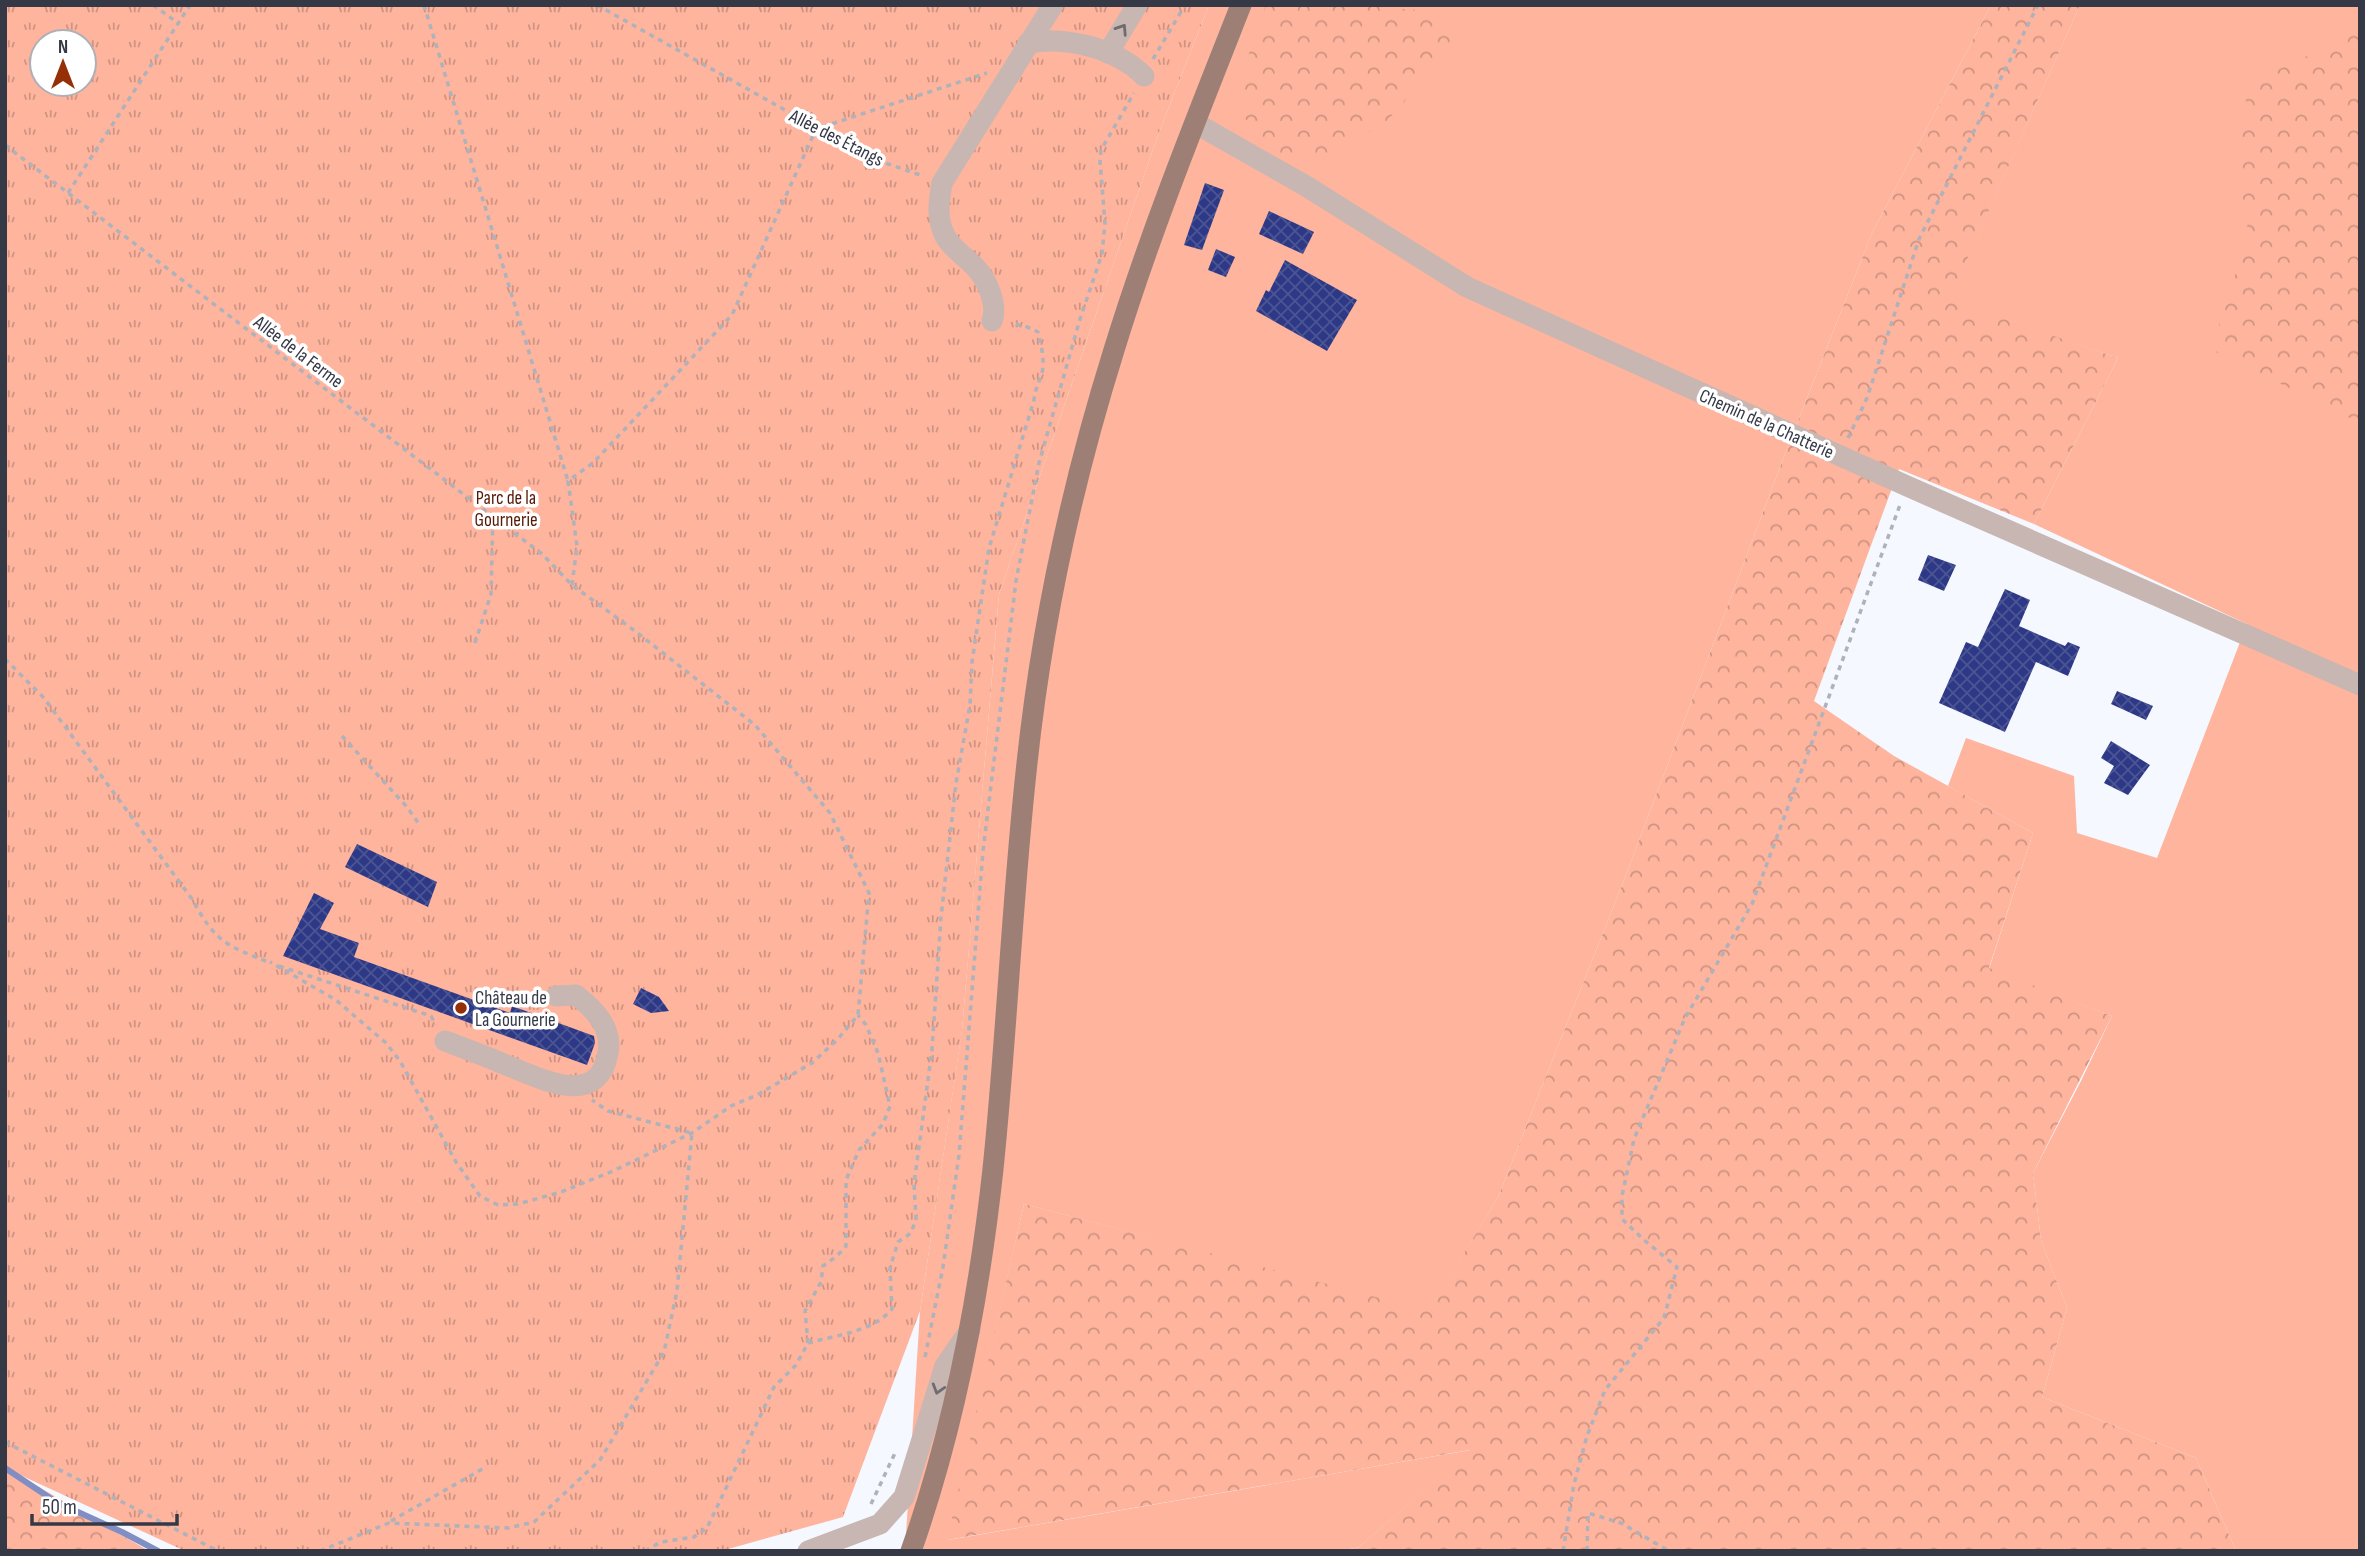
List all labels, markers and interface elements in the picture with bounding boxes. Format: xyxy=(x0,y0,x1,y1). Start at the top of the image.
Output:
one-way arrow xyxy=(1113,24,1126,37)
north arrow xyxy=(28,28,98,98)
text: N xyxy=(58,36,68,59)
street label: Allée des Étangs xyxy=(785,104,887,172)
street label: Allée de la Ferme xyxy=(248,310,347,393)
street label: Chemin de la Chatterie xyxy=(1696,384,1837,464)
park label: Parc de la Gournerie xyxy=(474,487,538,532)
place label: Château de La Gournerie xyxy=(475,987,556,1032)
marker: Château de La Gournerie xyxy=(453,1000,469,1016)
one-way arrow xyxy=(931,1383,946,1395)
scale bar xyxy=(32,1482,177,1526)
text: 50 m xyxy=(42,1495,77,1520)

